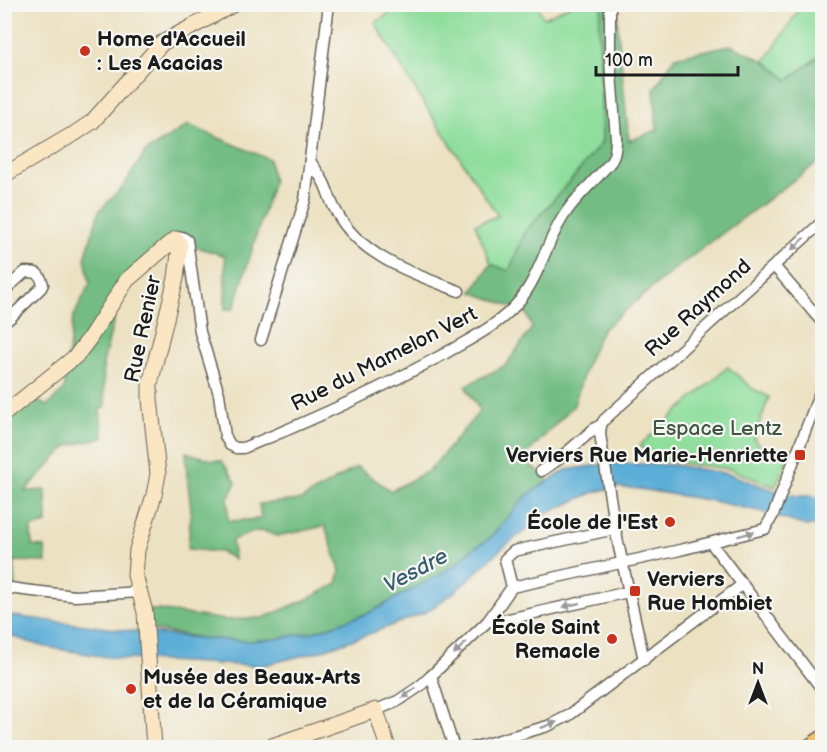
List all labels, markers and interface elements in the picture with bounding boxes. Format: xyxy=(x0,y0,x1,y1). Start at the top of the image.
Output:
place label: Home d'Accueil : Les Acacias xyxy=(97,27,246,76)
scale bar xyxy=(596,39,738,77)
marker: Home d'Accueil : Les Acacias xyxy=(78,44,92,58)
text: 100 m xyxy=(605,50,653,71)
one-way arrow xyxy=(791,237,806,250)
street label: Rue Raymond xyxy=(640,254,756,362)
street label: Rue Renier xyxy=(119,273,167,385)
street label: Rue du Mamelon Vert xyxy=(287,301,482,417)
park label: Espace Lentz xyxy=(652,416,783,441)
place label: Verviers Rue Marie-Henriette xyxy=(506,443,788,468)
marker: Verviers Rue Marie-Henriette xyxy=(793,448,807,462)
place label: École de l'Est xyxy=(527,509,658,535)
marker: École de l'Est xyxy=(663,515,677,529)
one-way arrow xyxy=(736,528,755,538)
water label: Vesdre xyxy=(379,543,453,599)
place label: Verviers Rue Hombiet xyxy=(647,567,772,616)
marker: Verviers Rue Hombiet xyxy=(628,584,642,598)
one-way arrow xyxy=(562,600,581,610)
place label: École Saint Remacle xyxy=(491,614,600,664)
marker: École Saint Remacle xyxy=(605,632,619,646)
one-way arrow xyxy=(453,641,467,655)
north arrow xyxy=(728,653,788,713)
text: N xyxy=(752,660,764,679)
place label: Musée des Beaux-Arts et de la Céramique xyxy=(143,665,361,714)
marker: Musée des Beaux-Arts et de la Céramique xyxy=(124,682,138,696)
one-way arrow xyxy=(402,687,418,699)
one-way arrow xyxy=(540,720,558,730)

